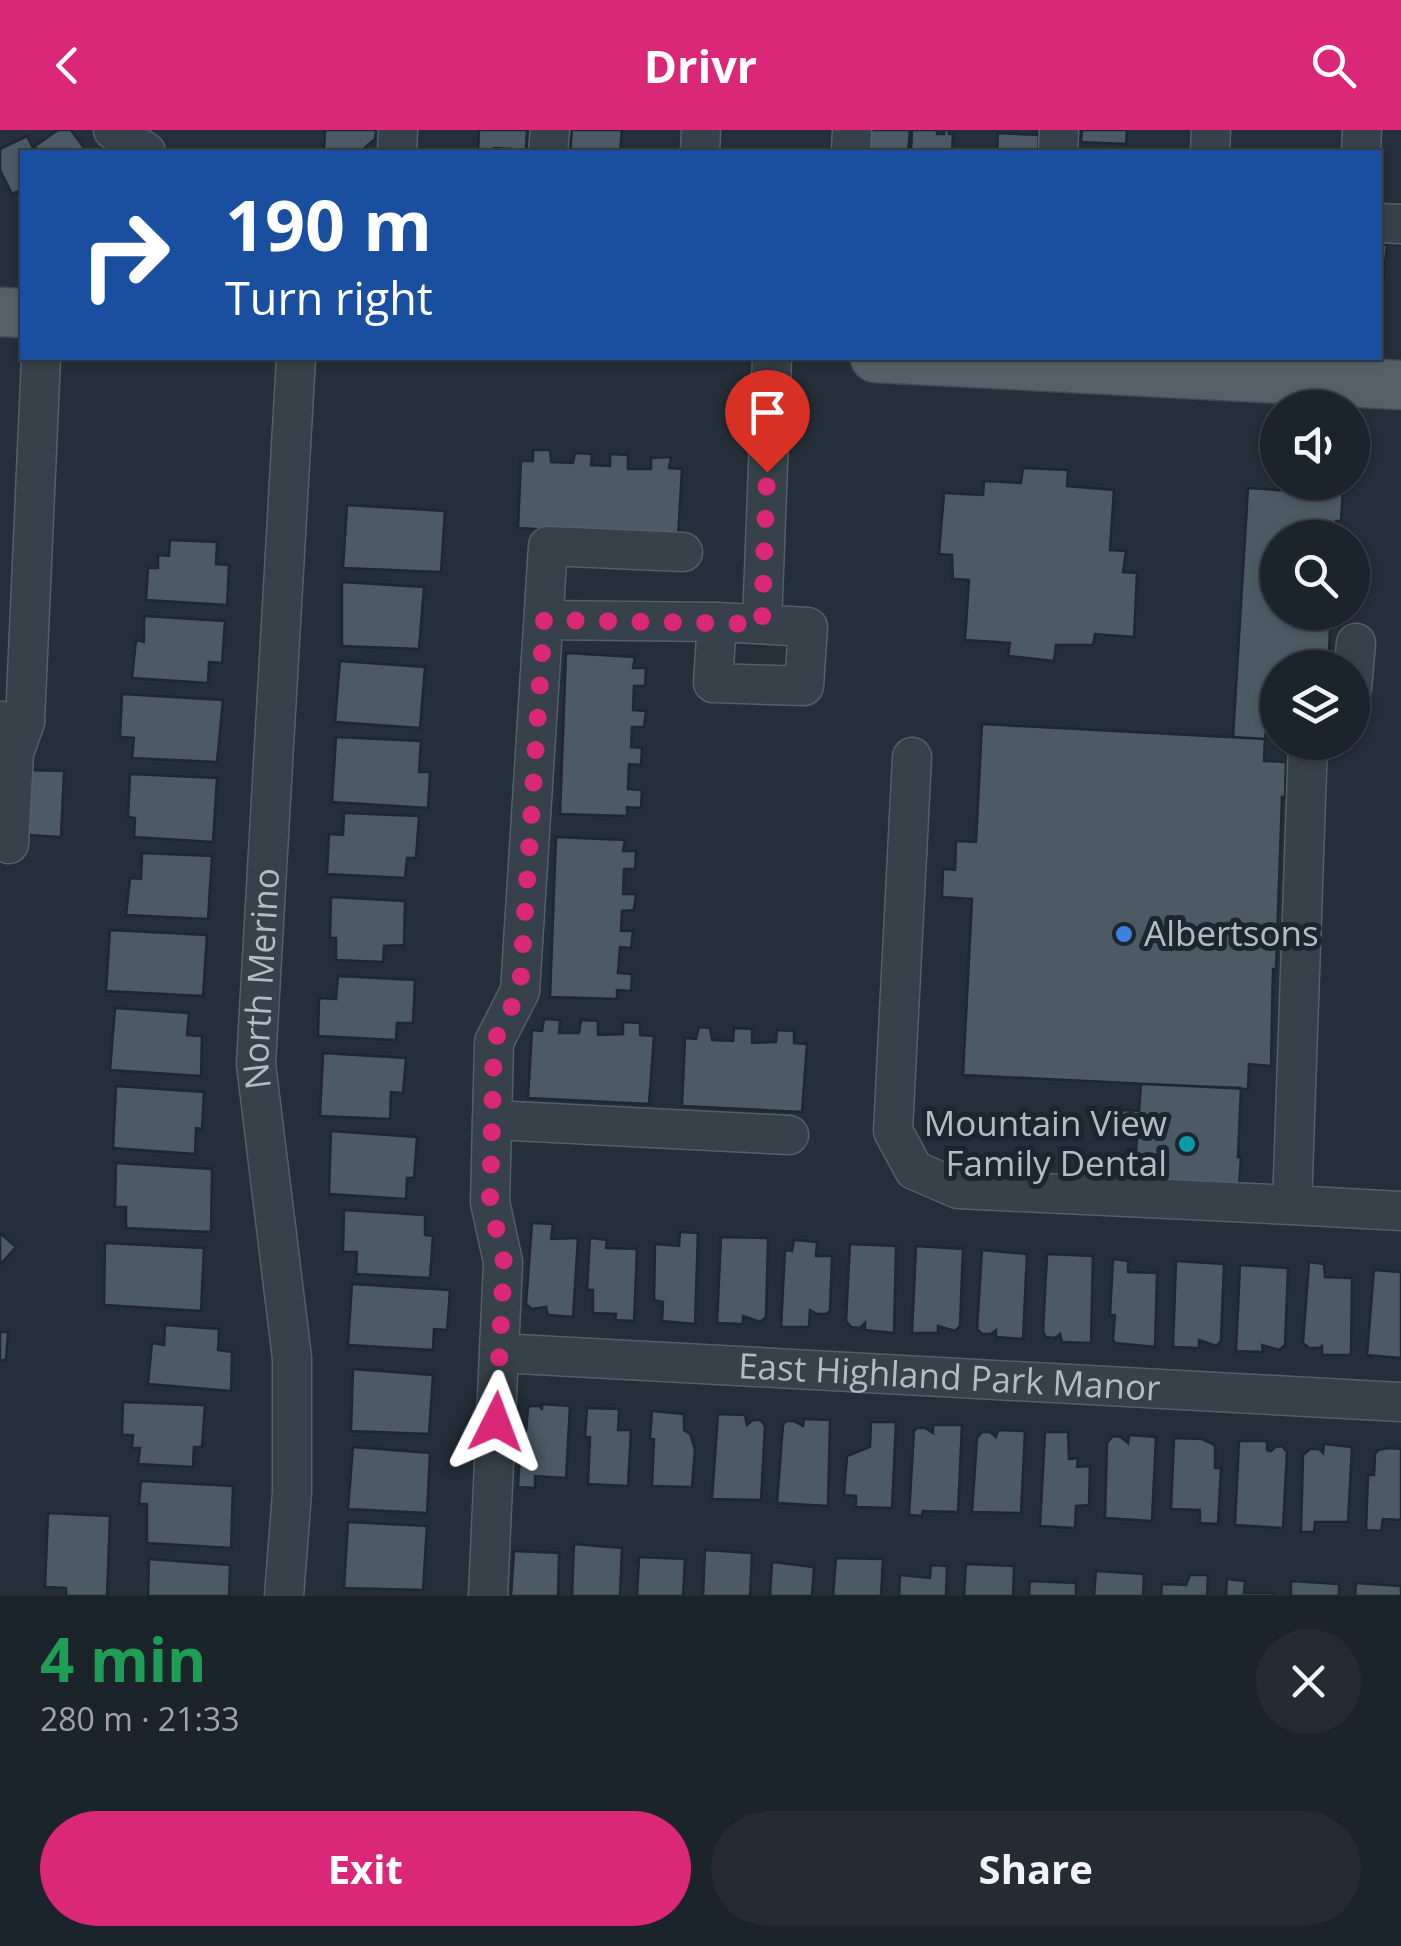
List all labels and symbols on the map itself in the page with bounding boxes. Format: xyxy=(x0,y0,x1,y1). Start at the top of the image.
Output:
pin xyxy=(725,370,810,473)
street label: North Merino xyxy=(231,867,289,1092)
place label: Albertsons xyxy=(1144,909,1319,956)
marker: Albertsons xyxy=(1113,923,1135,945)
place label: Mountain View Family Dental xyxy=(924,1099,1167,1186)
marker: Mountain View Family Dental xyxy=(1176,1133,1198,1155)
street label: East Highland Park Manor xyxy=(737,1341,1162,1411)
position arrow xyxy=(444,1370,548,1474)

